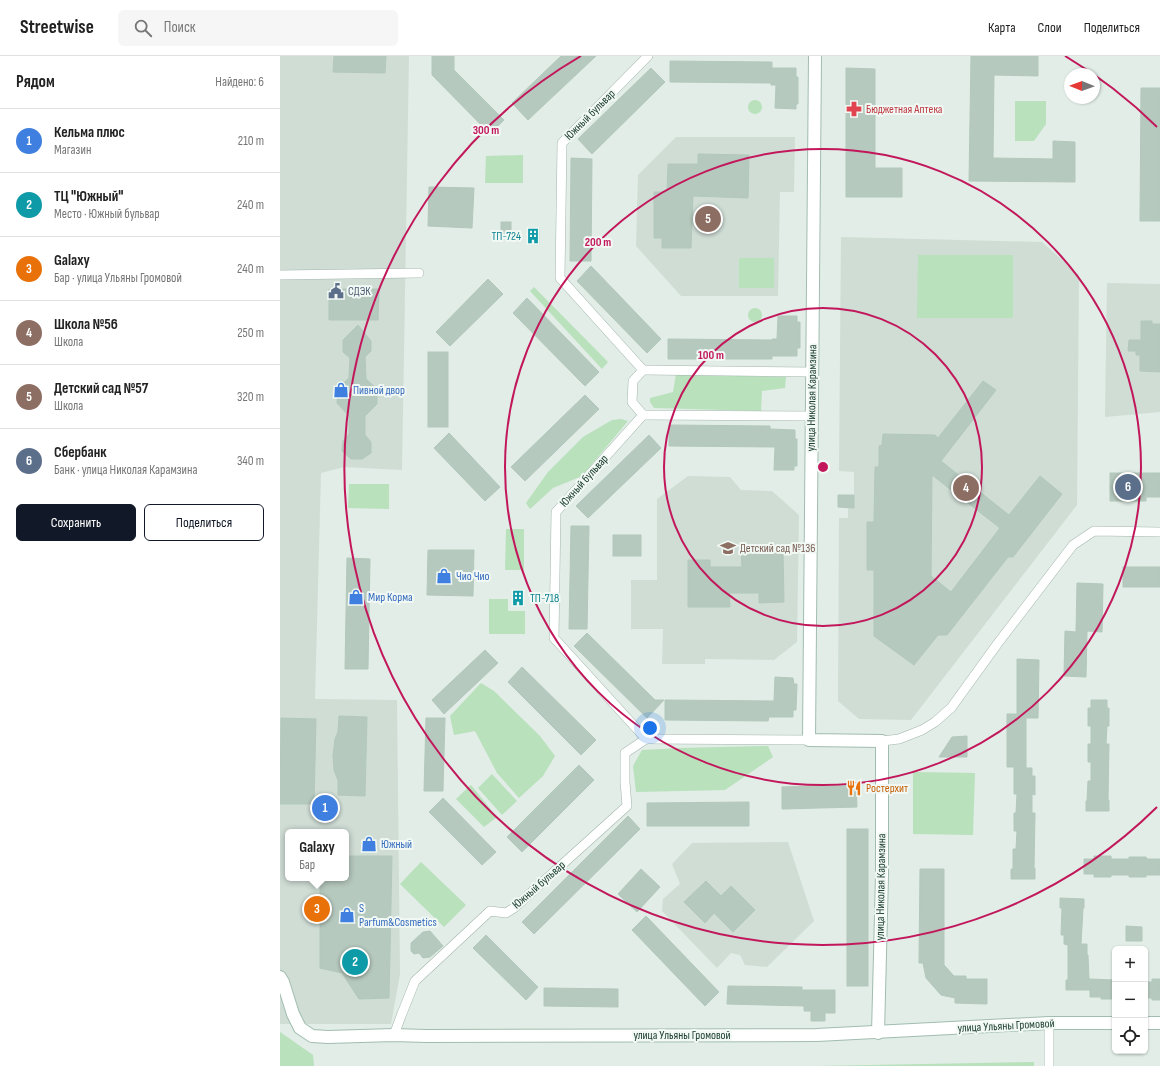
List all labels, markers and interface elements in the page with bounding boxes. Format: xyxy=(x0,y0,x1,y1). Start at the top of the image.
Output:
search box xyxy=(118,10,398,46)
text: Streetwise xyxy=(20,16,94,39)
icon: search xyxy=(132,17,154,39)
text: Поиск xyxy=(164,18,195,37)
text: Карта xyxy=(988,19,1016,36)
text: Слои xyxy=(1038,19,1062,36)
text: Поделиться xyxy=(1084,19,1140,36)
north arrow xyxy=(1064,68,1100,104)
text: Рядом xyxy=(16,72,55,92)
text: Найдено: 6 xyxy=(215,74,264,90)
street label: Южный бульвар xyxy=(561,86,619,144)
pharmacy icon: Бюджетная Аптека xyxy=(845,100,863,118)
place label: Бюджетная Аптека xyxy=(866,102,943,117)
text: Кельма плюс xyxy=(54,123,125,142)
text: 300 m xyxy=(473,123,499,138)
text: 1 xyxy=(26,133,32,149)
text: 210 m xyxy=(238,133,264,149)
text: Магазин xyxy=(54,142,91,158)
text: ТЦ "Южный" xyxy=(54,187,123,206)
text: 2 xyxy=(26,197,32,213)
text: 240 m xyxy=(237,197,264,213)
pin: 5 xyxy=(695,204,721,234)
text: Место · Южный бульвар xyxy=(54,206,160,222)
building icon: ТП-724 xyxy=(524,227,542,245)
place label: ТП-724 xyxy=(491,229,521,244)
text: 200 m xyxy=(585,235,611,250)
text: Galaxy xyxy=(54,251,90,270)
text: 3 xyxy=(26,261,32,277)
text: 240 m xyxy=(237,261,264,277)
text: Бар · улица Ульяны Громовой xyxy=(54,270,182,286)
public building icon: СДЭК xyxy=(327,282,345,300)
place label: СДЭК xyxy=(348,284,371,299)
text: Школа №56 xyxy=(54,315,118,334)
text: 4 xyxy=(26,325,32,341)
text: 250 m xyxy=(237,325,264,341)
text: Школа xyxy=(54,334,83,350)
street label: улица Николая Карамзина xyxy=(804,344,820,452)
text: 100 m xyxy=(698,348,724,363)
text: Детский сад №57 xyxy=(54,379,148,398)
shop icon: Пивной двор xyxy=(332,381,350,399)
place label: Пивной двор xyxy=(353,383,405,398)
text: 5 xyxy=(26,389,32,405)
text: 320 m xyxy=(237,389,264,405)
text: Школа xyxy=(54,398,83,414)
text: Сбербанк xyxy=(54,443,107,462)
street label: Южный бульвар xyxy=(556,452,612,510)
text: 6 xyxy=(26,453,32,469)
text: 340 m xyxy=(237,453,264,469)
centre of rings xyxy=(816,460,830,474)
text: Банк · улица Николая Карамзина xyxy=(54,462,197,478)
pin: 6 xyxy=(1115,472,1141,502)
pin: 4 xyxy=(953,473,979,503)
button: Сохранить xyxy=(16,504,136,541)
button: Поделиться xyxy=(144,504,264,541)
school or university icon: Детский сад №136 xyxy=(719,539,737,557)
place label: Детский сад №136 xyxy=(740,541,815,556)
shop icon: Чио Чио xyxy=(435,567,453,585)
place label: Чио Чио xyxy=(456,569,490,584)
shop icon: Мир Корма xyxy=(347,588,365,606)
building icon: ТП-718 xyxy=(509,589,527,607)
place label: Мир Корма xyxy=(368,590,413,605)
place label: ТП-718 xyxy=(530,591,559,606)
your location xyxy=(640,718,660,738)
restaurant icon: Ростерхит xyxy=(845,779,863,797)
place label: Ростерхит xyxy=(866,781,908,796)
pin: 1 xyxy=(312,793,338,823)
popup xyxy=(285,829,349,881)
street label: улица Николая Карамзина xyxy=(873,833,889,941)
shop icon: Южный xyxy=(360,835,378,853)
place label: Южный xyxy=(381,837,412,852)
text: Galaxy xyxy=(299,838,335,857)
text: Бар xyxy=(299,857,315,873)
street label: Южный бульвар xyxy=(509,858,569,912)
pin: 3 xyxy=(304,894,330,924)
place label: S Parfum&Cosmetics xyxy=(359,901,437,930)
shop icon: S Parfum&Cosmetics xyxy=(338,906,356,924)
map controls xyxy=(1112,946,1148,1054)
button: + xyxy=(1112,946,1148,982)
pin: 2 xyxy=(342,947,368,977)
button: − xyxy=(1112,982,1148,1018)
street label: улица Ульяны Громовой xyxy=(957,1016,1055,1036)
button: locate xyxy=(1112,1018,1148,1054)
street label: улица Ульяны Громовой xyxy=(633,1028,731,1043)

